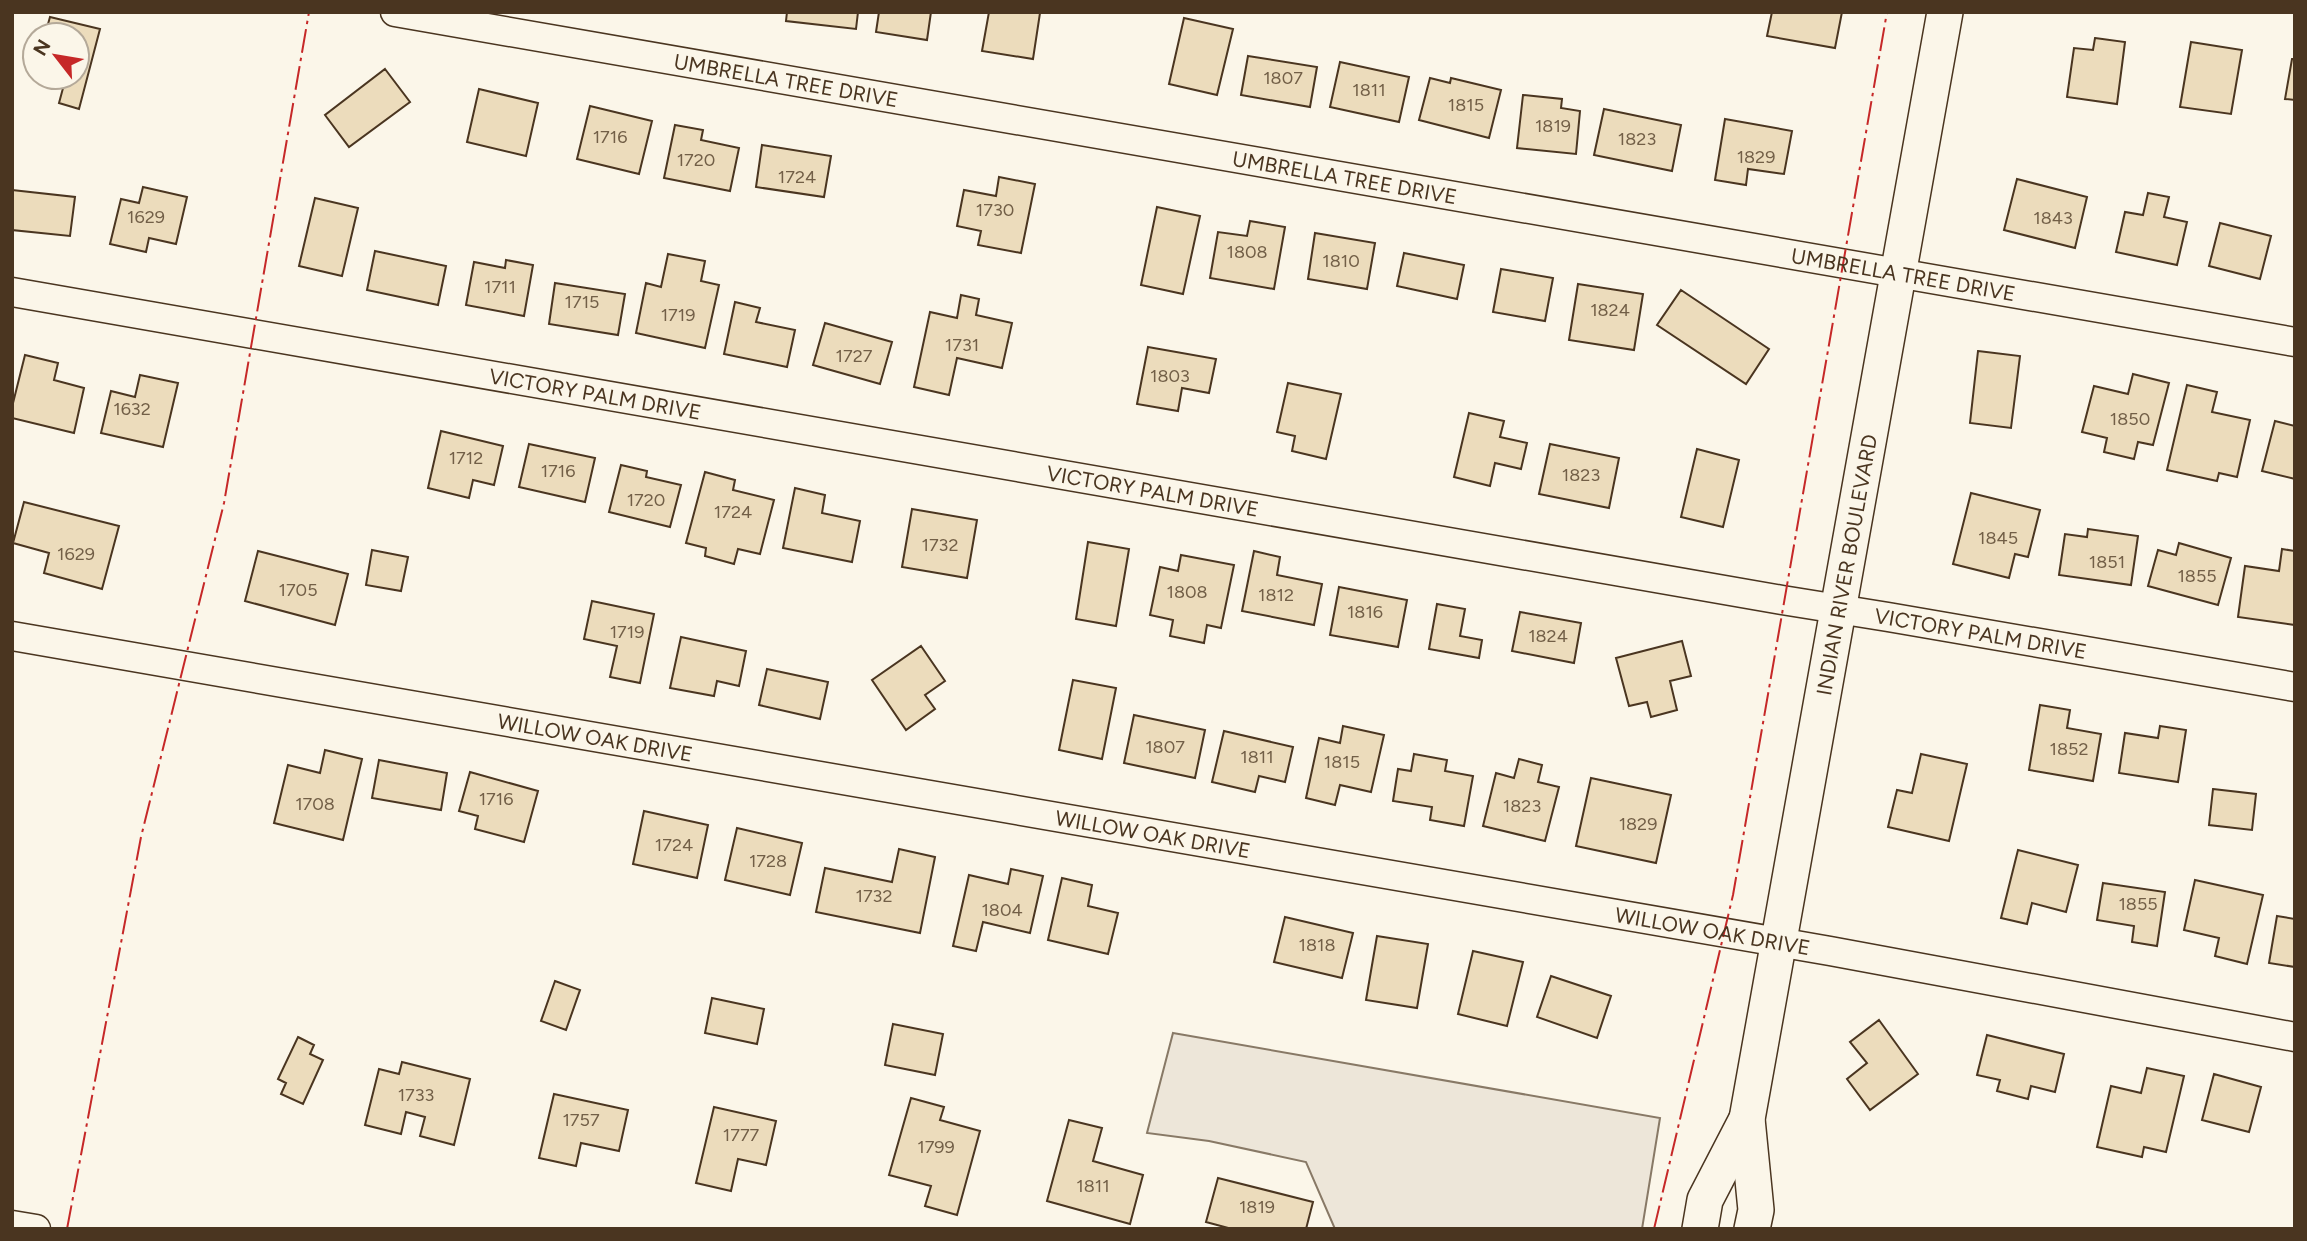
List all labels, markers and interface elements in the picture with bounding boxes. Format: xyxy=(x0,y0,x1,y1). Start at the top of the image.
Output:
north arrow xyxy=(21,21,91,91)
text: N xyxy=(28,35,55,60)
street label: UMBRELLA TREE DRIVE xyxy=(672,48,900,112)
house number: 1807 xyxy=(1263,67,1303,89)
house number: 1811 xyxy=(1352,79,1386,101)
house number: 1815 xyxy=(1448,94,1484,116)
house number: 1819 xyxy=(1535,115,1571,137)
house number: 1716 xyxy=(593,126,627,148)
house number: 1823 xyxy=(1618,128,1656,150)
street label: UMBRELLA TREE DRIVE xyxy=(1231,145,1459,209)
house number: 1829 xyxy=(1737,146,1775,168)
house number: 1720 xyxy=(677,149,715,171)
house number: 1724 xyxy=(778,166,816,188)
house number: 1730 xyxy=(976,199,1014,221)
house number: 1629 xyxy=(127,206,165,228)
house number: 1843 xyxy=(2033,207,2073,229)
house number: 1808 xyxy=(1226,241,1268,263)
street label: UMBRELLA TREE DRIVE xyxy=(1789,242,2018,306)
house number: 1810 xyxy=(1322,250,1360,272)
house number: 1711 xyxy=(484,276,516,298)
house number: 1715 xyxy=(565,291,599,313)
house number: 1824 xyxy=(1590,299,1630,321)
house number: 1719 xyxy=(661,304,695,326)
house number: 1731 xyxy=(945,334,979,356)
house number: 1727 xyxy=(836,345,873,367)
street label: VICTORY PALM DRIVE xyxy=(487,363,703,424)
house number: 1803 xyxy=(1150,365,1190,387)
house number: 1632 xyxy=(113,398,151,420)
house number: 1850 xyxy=(2110,408,2150,430)
street label: INDIAN RIVER BOULEVARD xyxy=(1811,432,1882,697)
house number: 1712 xyxy=(449,447,483,469)
house number: 1716 xyxy=(541,460,575,482)
street label: VICTORY PALM DRIVE xyxy=(1045,460,1261,521)
house number: 1823 xyxy=(1562,464,1600,486)
house number: 1720 xyxy=(627,489,665,511)
house number: 1724 xyxy=(714,501,752,523)
house number: 1845 xyxy=(1978,527,2018,549)
house number: 1732 xyxy=(922,534,958,556)
house number: 1629 xyxy=(57,543,95,565)
house number: 1851 xyxy=(2089,551,2125,573)
house number: 1855 xyxy=(2177,565,2217,587)
house number: 1705 xyxy=(279,579,318,601)
house number: 1808 xyxy=(1166,581,1208,603)
house number: 1812 xyxy=(1258,584,1294,606)
house number: 1816 xyxy=(1347,601,1383,623)
street label: VICTORY PALM DRIVE xyxy=(1873,603,2089,663)
house number: 1719 xyxy=(610,621,644,643)
house number: 1824 xyxy=(1528,625,1568,647)
street label: WILLOW OAK DRIVE xyxy=(496,708,695,766)
house number: 1807 xyxy=(1145,736,1185,758)
house number: 1852 xyxy=(2050,738,2088,760)
house number: 1811 xyxy=(1240,746,1274,768)
house number: 1815 xyxy=(1324,751,1360,773)
house number: 1716 xyxy=(479,788,513,810)
house number: 1708 xyxy=(295,793,335,815)
house number: 1823 xyxy=(1503,795,1541,817)
street label: WILLOW OAK DRIVE xyxy=(1053,805,1253,863)
house number: 1829 xyxy=(1619,813,1657,835)
house number: 1724 xyxy=(655,834,693,856)
house number: 1728 xyxy=(749,850,787,872)
house number: 1732 xyxy=(856,885,892,907)
house number: 1855 xyxy=(2118,893,2158,915)
house number: 1804 xyxy=(981,899,1023,921)
street label: WILLOW OAK DRIVE xyxy=(1613,901,1812,960)
house number: 1818 xyxy=(1299,934,1335,956)
house number: 1733 xyxy=(398,1084,434,1106)
house number: 1757 xyxy=(562,1109,600,1131)
house number: 1777 xyxy=(723,1124,760,1146)
house number: 1799 xyxy=(917,1136,955,1158)
house number: 1811 xyxy=(1076,1175,1110,1197)
house number: 1819 xyxy=(1239,1196,1275,1218)

